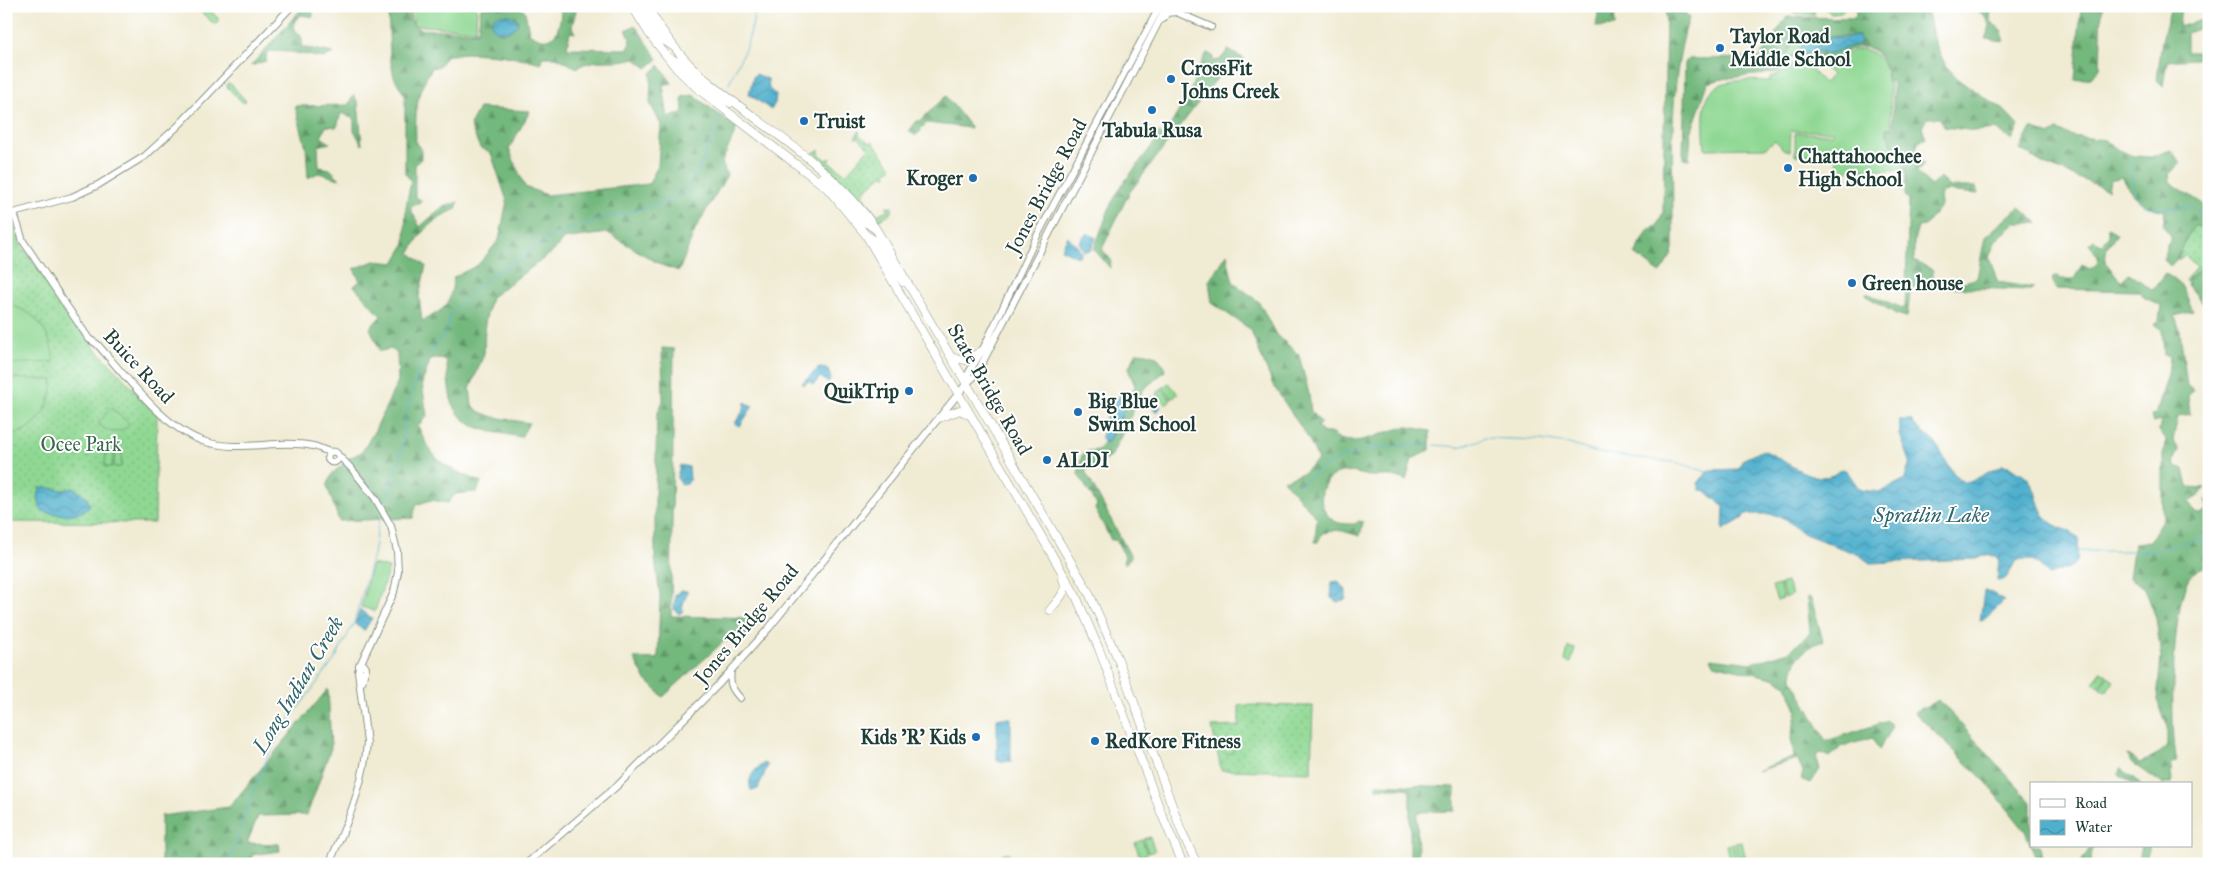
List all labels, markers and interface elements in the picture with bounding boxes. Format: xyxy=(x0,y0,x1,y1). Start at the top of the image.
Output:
place label: Taylor Road Middle School xyxy=(1729,24,1851,71)
marker: Taylor Road Middle School xyxy=(1714,42,1726,54)
place label: CrossFit Johns Creek xyxy=(1178,56,1280,105)
marker: CrossFit Johns Creek xyxy=(1165,73,1177,85)
marker: Tabula Rusa xyxy=(1146,104,1158,116)
place label: Truist xyxy=(813,109,866,133)
street label: Jones Bridge Road xyxy=(999,114,1093,260)
marker: Truist xyxy=(798,115,810,127)
place label: Tabula Rusa xyxy=(1101,118,1202,142)
place label: Chattahoochee High School xyxy=(1798,144,1922,192)
marker: Chattahoochee High School xyxy=(1782,162,1794,174)
place label: Kroger xyxy=(906,166,963,191)
marker: Kroger xyxy=(967,172,979,184)
place label: Green house xyxy=(1862,271,1964,295)
marker: Green house xyxy=(1846,277,1858,289)
street label: State Bridge Road xyxy=(942,319,1037,459)
street label: Buice Road xyxy=(99,324,179,408)
place label: QuikTrip xyxy=(824,379,899,404)
marker: QuikTrip xyxy=(903,385,915,397)
place label: Big Blue Swim School xyxy=(1088,389,1196,436)
marker: Big Blue Swim School xyxy=(1072,406,1084,418)
park label: Ocee Park xyxy=(41,432,122,456)
place label: ALDI xyxy=(1055,448,1110,472)
marker: ALDI xyxy=(1041,454,1053,466)
water label: Spratlin Lake xyxy=(1872,502,1990,528)
street label: Jones Bridge Road xyxy=(688,559,804,691)
water label: Long Indian Creek xyxy=(246,611,350,759)
place label: Kids 'R' Kids xyxy=(860,725,967,749)
place label: RedKore Fitness xyxy=(1105,729,1241,753)
marker: Kids 'R' Kids xyxy=(970,731,982,743)
marker: RedKore Fitness xyxy=(1089,735,1101,747)
legend xyxy=(2030,782,2192,848)
text: Road xyxy=(2075,794,2107,812)
text: Water xyxy=(2075,818,2112,836)

